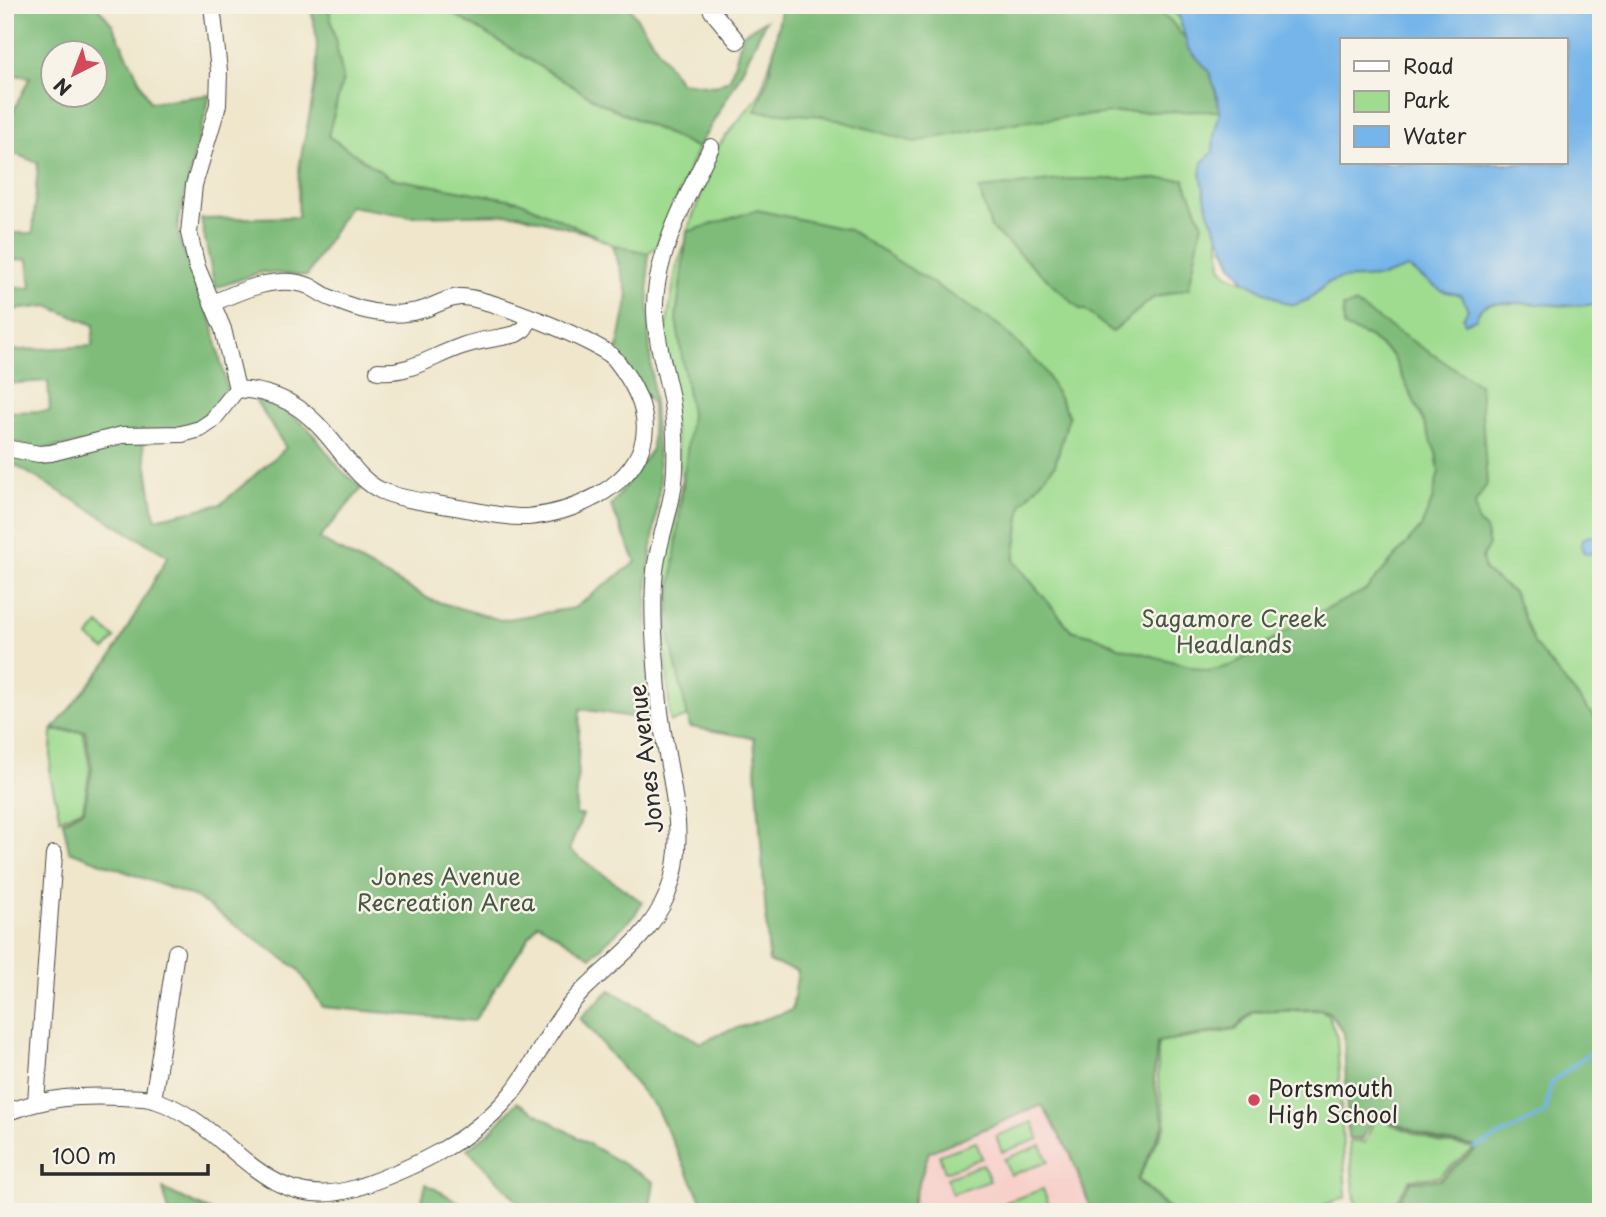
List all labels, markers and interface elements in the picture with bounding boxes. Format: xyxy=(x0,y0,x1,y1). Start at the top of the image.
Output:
north arrow xyxy=(38,38,108,108)
legend xyxy=(1340,38,1568,164)
text: Road xyxy=(1403,49,1454,81)
text: N xyxy=(47,72,77,103)
text: Park xyxy=(1403,83,1450,115)
text: Water xyxy=(1403,119,1467,151)
park label: Sagamore Creek Headlands xyxy=(1141,600,1327,661)
street label: Jones Avenue xyxy=(618,682,672,836)
park label: Jones Avenue Recreation Area xyxy=(357,858,536,919)
place label: Portsmouth High School xyxy=(1268,1070,1398,1131)
marker: Portsmouth High School xyxy=(1246,1092,1262,1108)
scale bar xyxy=(42,1133,208,1177)
text: 100 m xyxy=(52,1139,116,1171)

